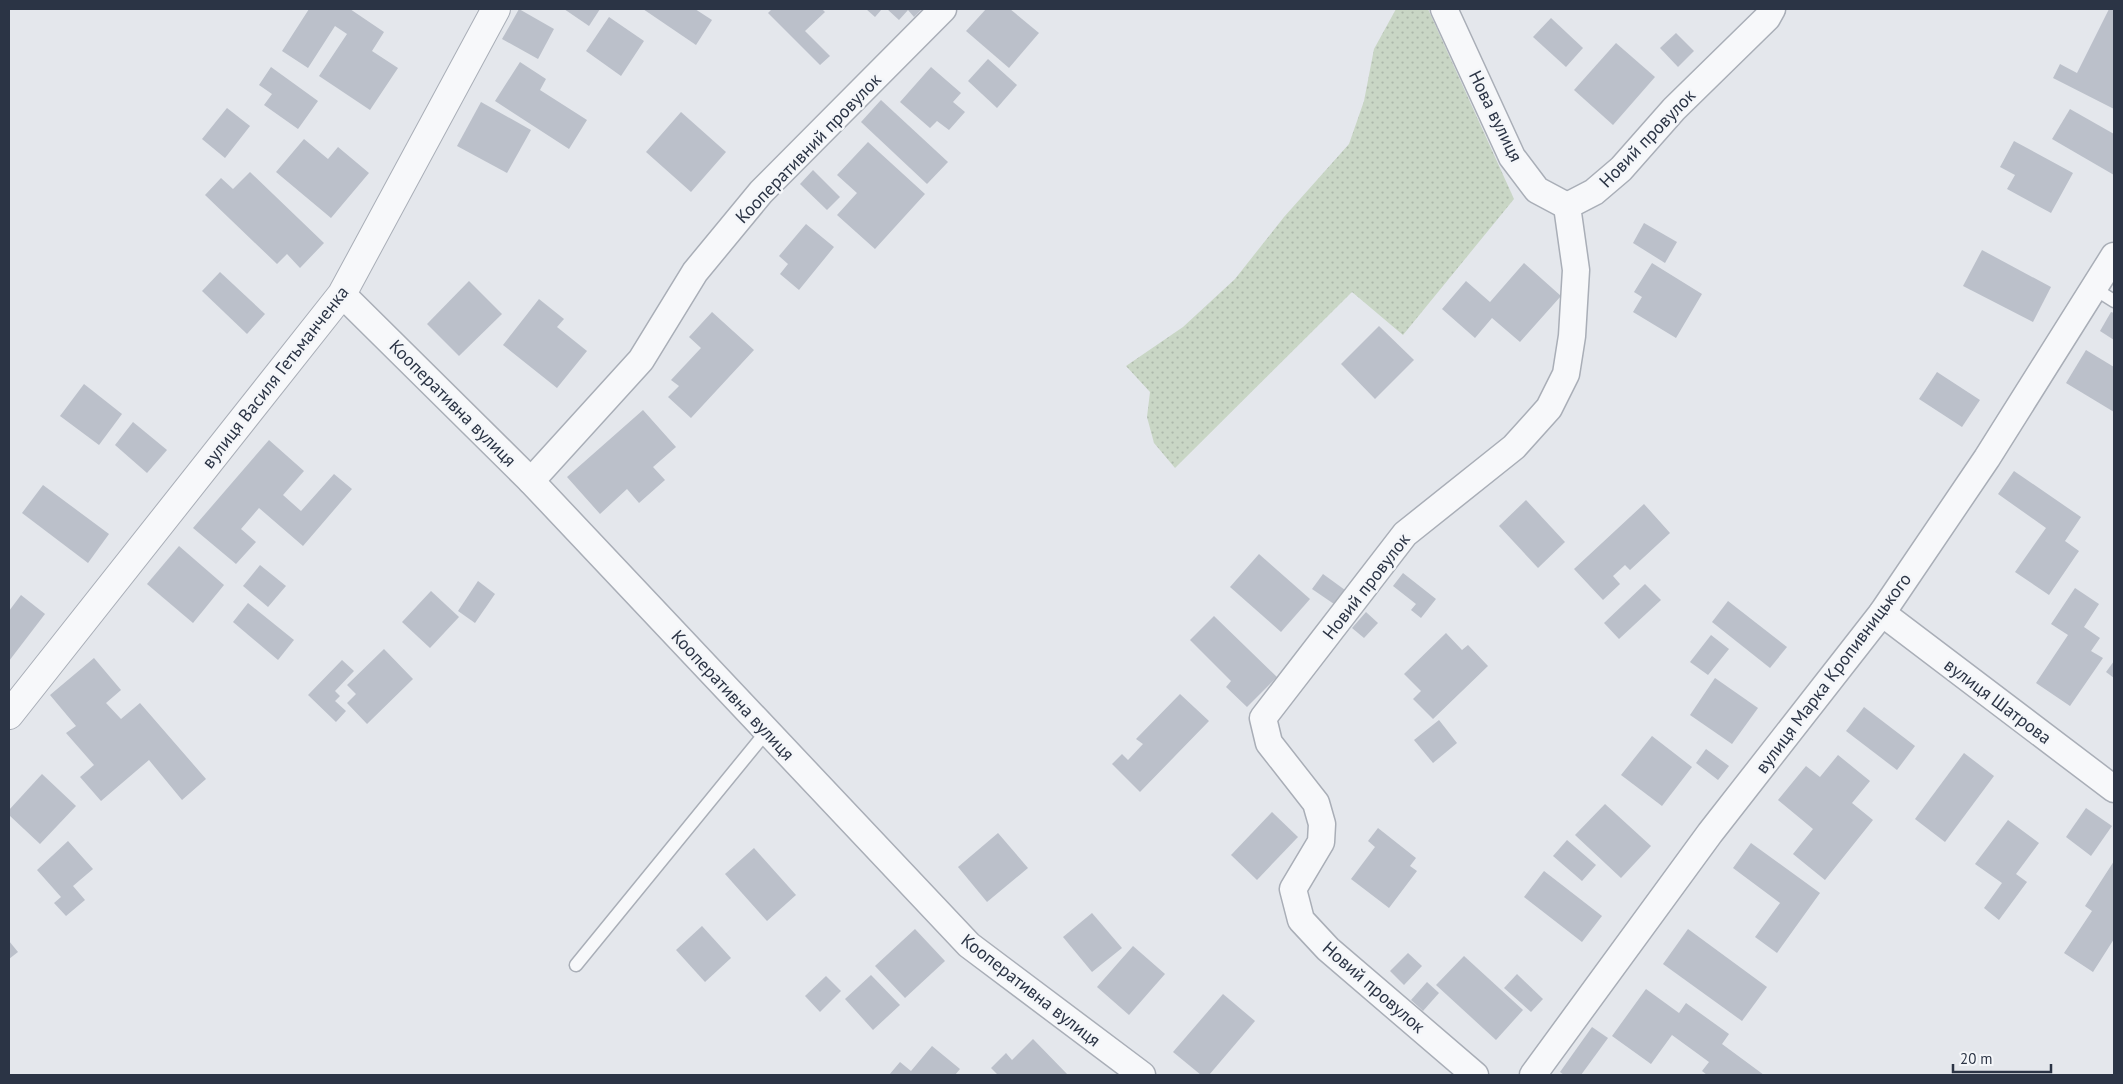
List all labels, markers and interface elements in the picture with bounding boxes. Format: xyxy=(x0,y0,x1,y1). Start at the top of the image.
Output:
street label: Нова вулиця xyxy=(1464,67,1528,165)
street label: Кооперативний провулок xyxy=(730,68,886,228)
street label: Новий провулок xyxy=(1594,83,1700,192)
street label: вулиця Василя Гетьманченка xyxy=(197,281,353,473)
street label: Кооперативна вулиця xyxy=(385,335,521,471)
street label: Новий провулок xyxy=(1317,528,1415,644)
street label: вулиця Марка Кропивницького xyxy=(1750,568,1916,778)
street label: Кооперативна вулиця xyxy=(666,625,800,765)
street label: вулиця Шатрова xyxy=(1940,653,2056,749)
street label: Кооперативна вулиця xyxy=(957,928,1105,1052)
street label: Новий провулок xyxy=(1318,936,1430,1038)
scale bar xyxy=(1953,1042,2050,1074)
text: 20 m xyxy=(1960,1049,1993,1068)

